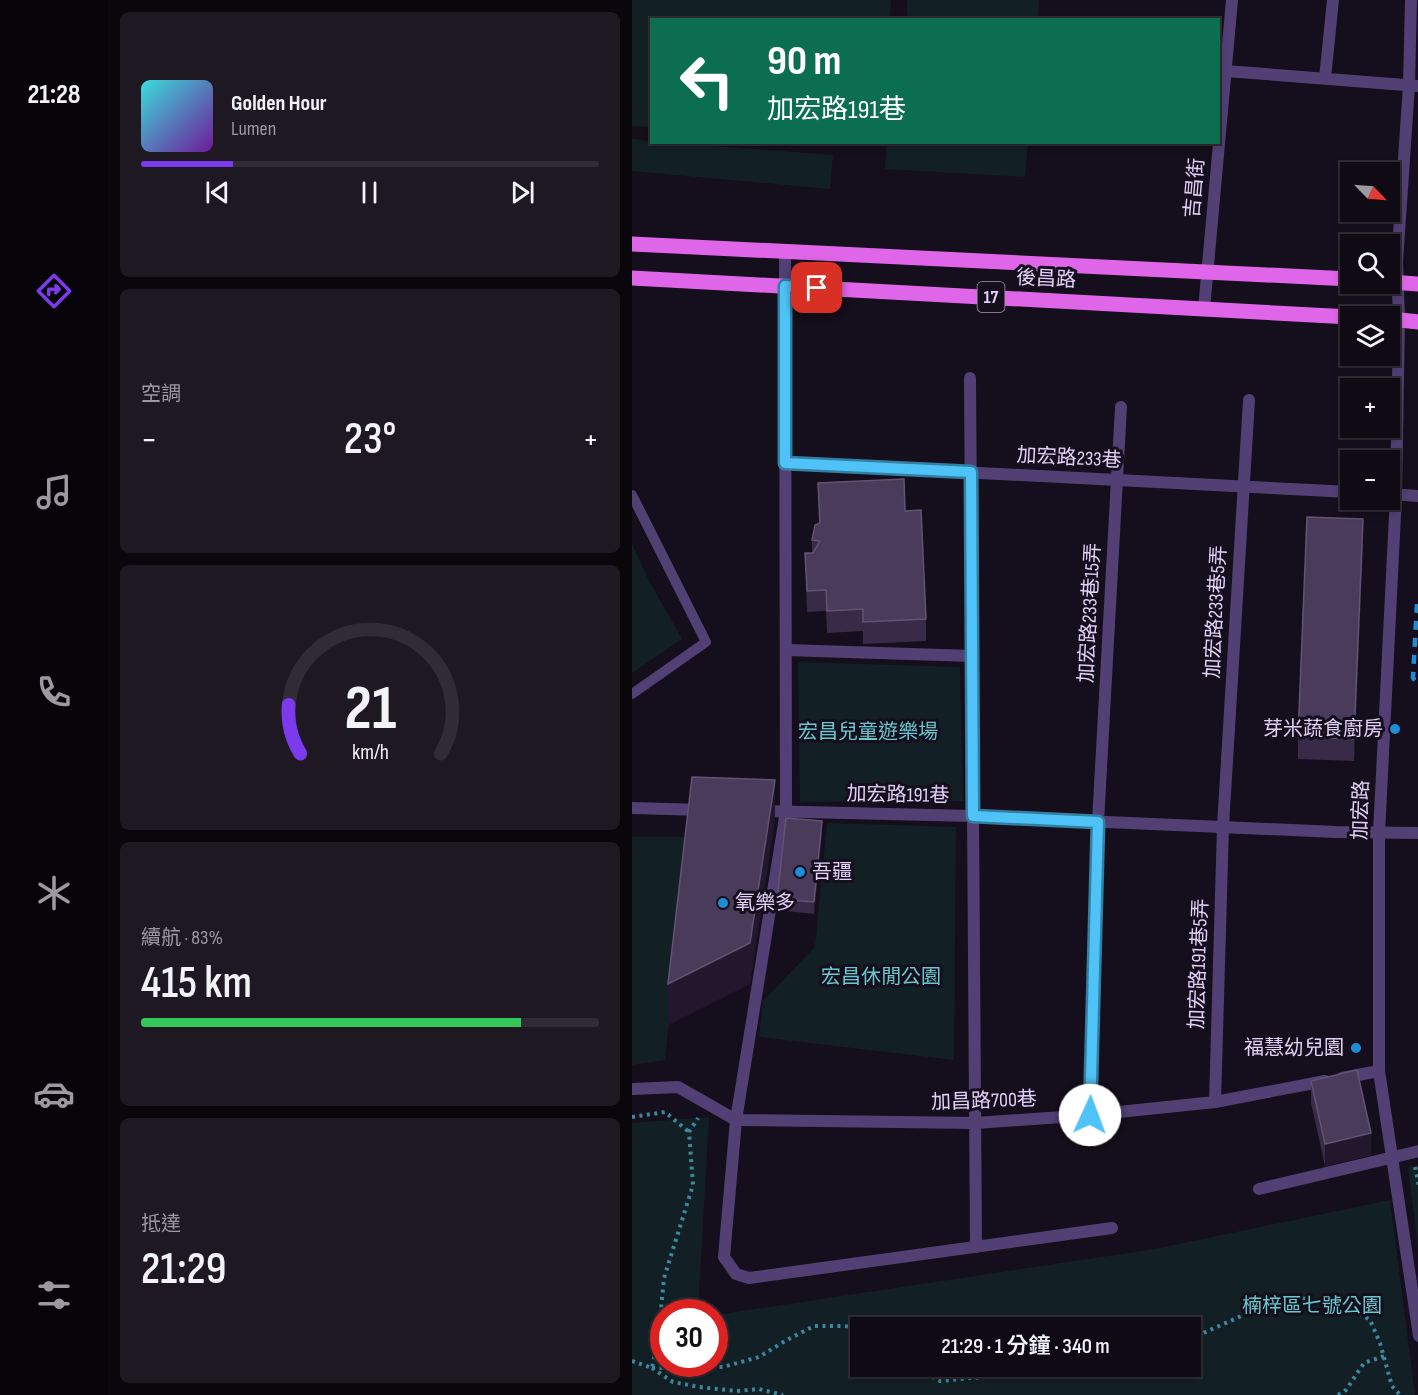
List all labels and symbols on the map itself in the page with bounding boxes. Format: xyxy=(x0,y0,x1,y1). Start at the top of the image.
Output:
street label: 吉昌街 xyxy=(1180,157,1210,219)
north arrow xyxy=(1340,162,1400,222)
pin xyxy=(791,262,842,313)
street label: 後昌路 xyxy=(1015,265,1077,293)
road number: 17 xyxy=(978,282,1004,312)
street label: 加宏路233巷 xyxy=(1016,443,1122,473)
street label: 加宏路233巷15弄 xyxy=(1074,542,1106,684)
street label: 加宏路233巷5弄 xyxy=(1201,545,1231,679)
place label: 芽米蔬食廚房 xyxy=(1263,717,1383,741)
park label: 宏昌兒童遊樂場 xyxy=(798,720,938,744)
marker: 芽米蔬食廚房 xyxy=(1388,722,1402,736)
street label: 加宏路 xyxy=(1348,780,1374,840)
street label: 加宏路191巷 xyxy=(846,782,950,808)
place label: 吾疆 xyxy=(812,860,852,884)
marker: 吾疆 xyxy=(793,865,807,879)
place label: 氧樂多 xyxy=(735,891,795,915)
marker: 氧樂多 xyxy=(716,896,730,910)
street label: 加宏路191巷5弄 xyxy=(1185,898,1213,1030)
park label: 宏昌休閒公園 xyxy=(821,965,941,989)
place label: 福慧幼兒園 xyxy=(1244,1036,1344,1060)
marker: 福慧幼兒園 xyxy=(1349,1041,1363,1055)
position arrow xyxy=(1058,1083,1122,1147)
street label: 加昌路700巷 xyxy=(931,1087,1037,1115)
park label: 楠梓區七號公園 xyxy=(1242,1294,1382,1318)
speed limit sign: 30 xyxy=(650,1299,728,1377)

